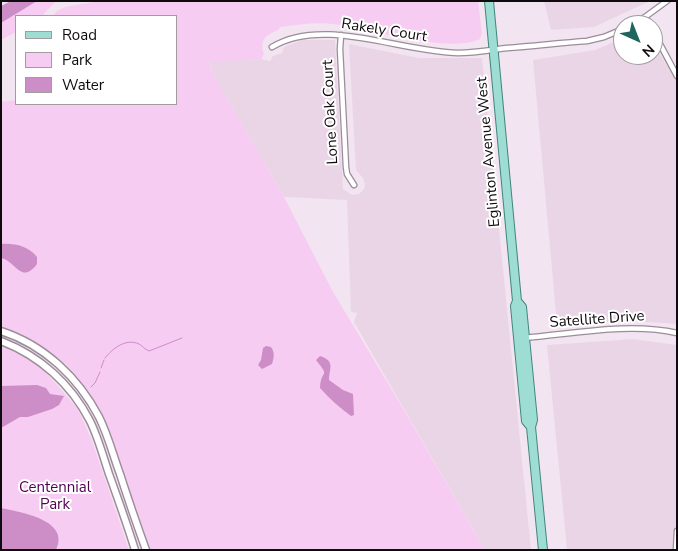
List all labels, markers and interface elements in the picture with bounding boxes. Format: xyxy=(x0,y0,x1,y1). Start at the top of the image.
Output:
legend xyxy=(15,15,178,105)
street label: Rakely Court xyxy=(340,15,428,47)
north arrow xyxy=(613,15,663,65)
text: Road xyxy=(62,25,97,45)
text: N xyxy=(638,40,658,61)
text: Park xyxy=(62,50,92,70)
street label: Lone Oak Court xyxy=(319,59,343,165)
text: Water xyxy=(62,75,104,95)
street label: Eglinton Avenue West xyxy=(473,76,505,228)
street label: Satellite Drive xyxy=(549,308,645,332)
park label: Centennial Park xyxy=(19,479,91,514)

